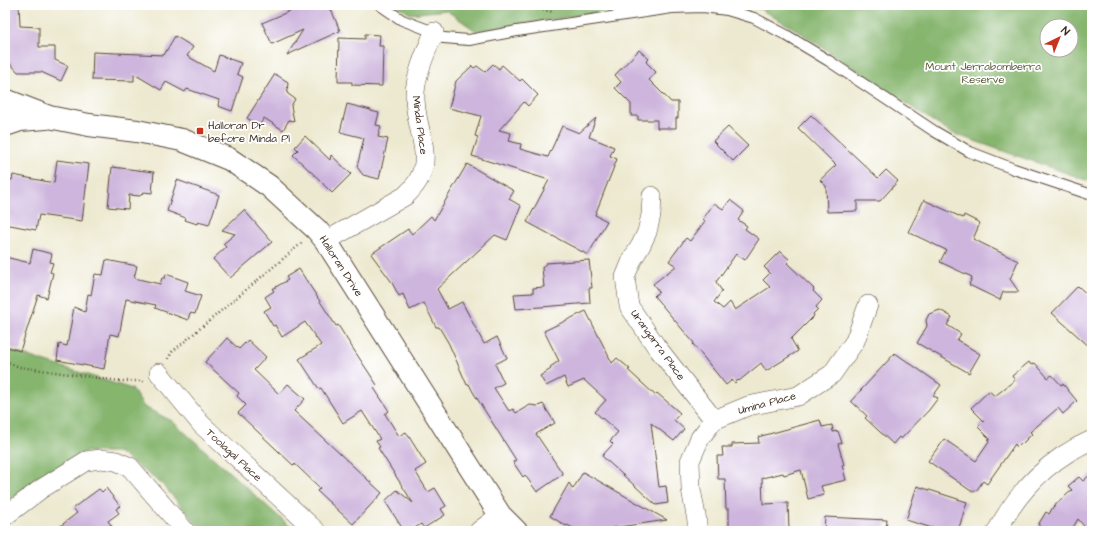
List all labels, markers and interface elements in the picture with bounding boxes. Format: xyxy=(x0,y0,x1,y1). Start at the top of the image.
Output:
north arrow xyxy=(1039,18,1079,58)
text: N xyxy=(1058,23,1073,39)
park label: Mount Jerrabomberra Reserve xyxy=(925,59,1041,87)
street label: Minda Place xyxy=(408,95,432,155)
place label: Halloran Dr before Minda Pl xyxy=(208,118,290,146)
marker: Halloran Dr before Minda Pl xyxy=(195,126,205,136)
street label: Halloran Drive xyxy=(316,233,366,299)
street label: Urangarra Place xyxy=(626,307,689,384)
street label: Umina Place xyxy=(736,388,798,418)
street label: Toolagal Place xyxy=(202,425,265,486)

